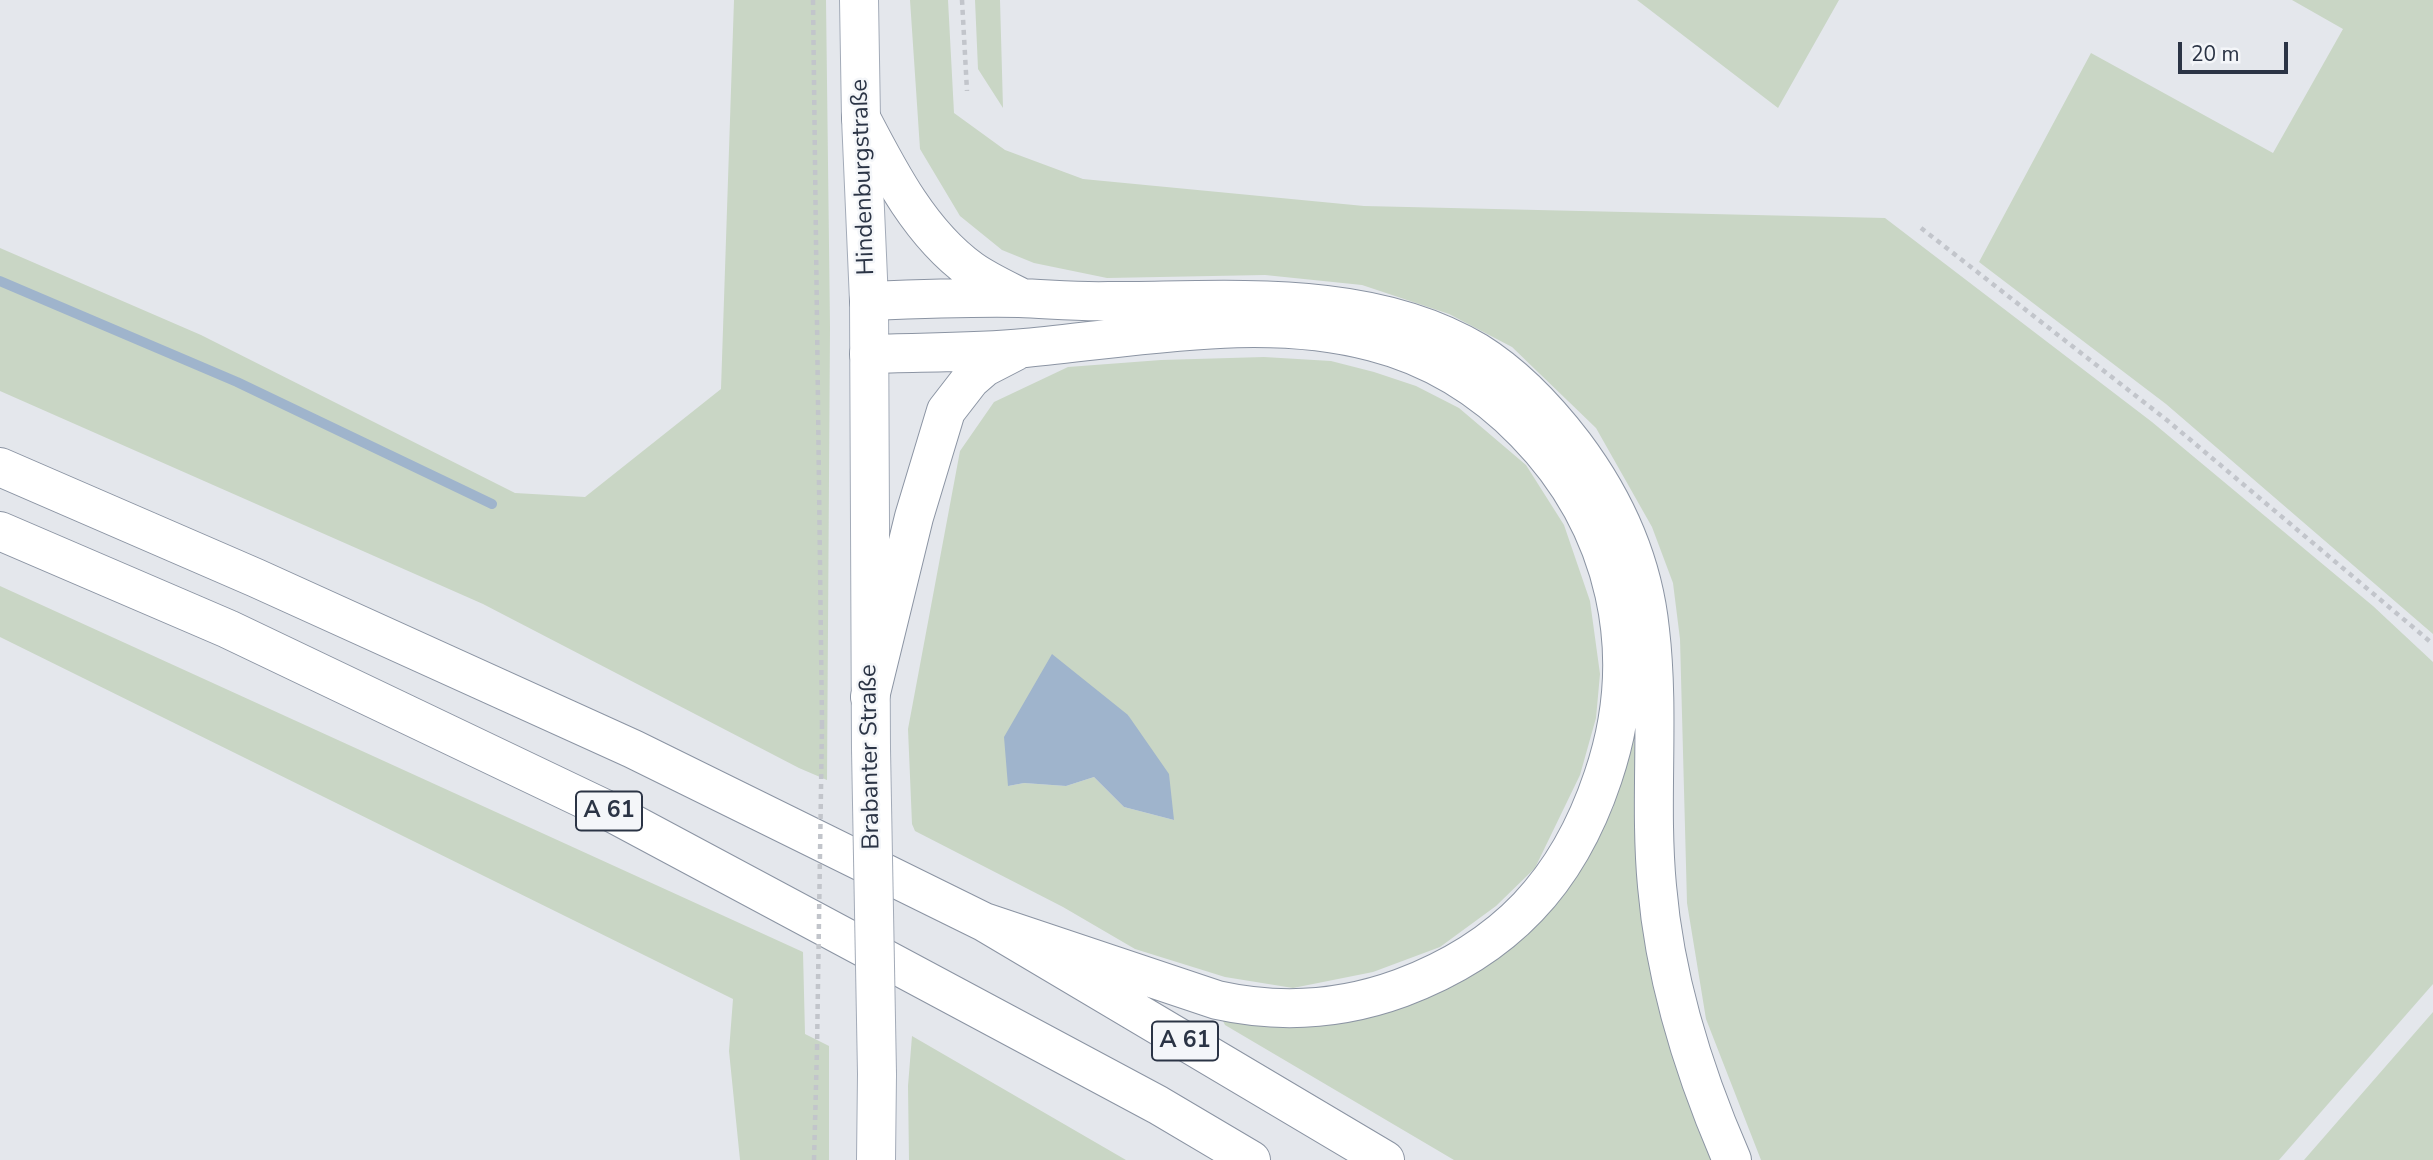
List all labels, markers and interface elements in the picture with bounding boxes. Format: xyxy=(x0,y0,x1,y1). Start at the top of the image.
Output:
scale bar xyxy=(2181,28,2291,72)
text: 20 m xyxy=(2191,40,2240,68)
street label: Hindenburgstraße xyxy=(846,78,882,276)
street label: Brabanter Straße xyxy=(855,664,887,850)
road number: A 61 xyxy=(576,792,642,831)
road number: A 61 xyxy=(1152,1022,1218,1060)

